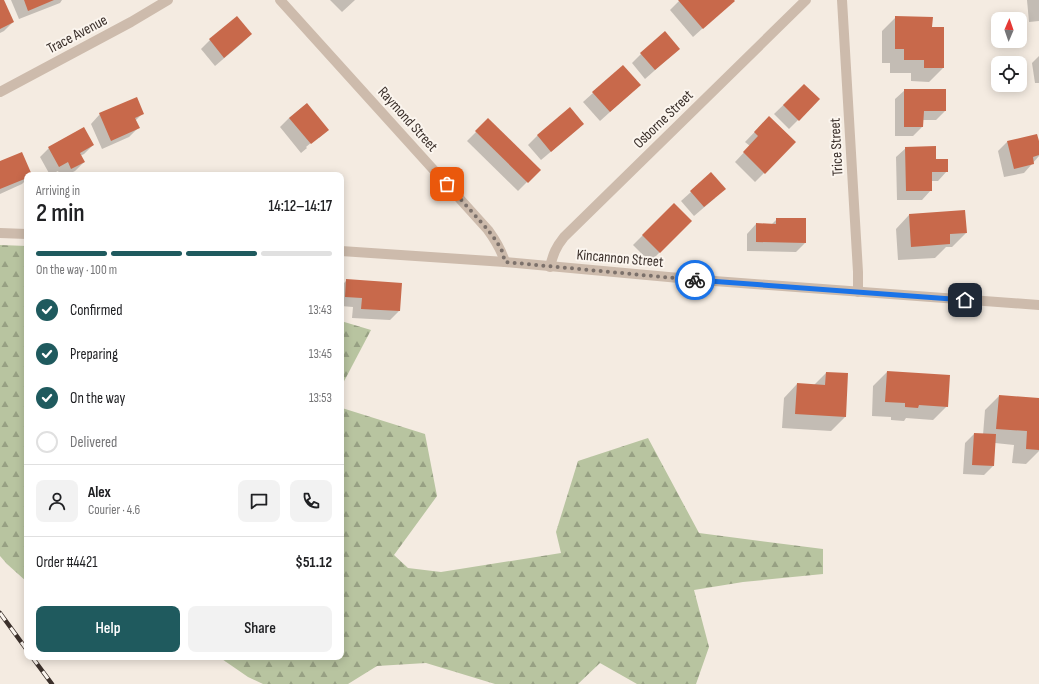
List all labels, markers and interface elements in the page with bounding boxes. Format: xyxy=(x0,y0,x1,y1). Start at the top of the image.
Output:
street label: Trace Avenue xyxy=(44,11,111,58)
north arrow xyxy=(991,12,1027,48)
map controls xyxy=(991,12,1027,92)
button: locate xyxy=(991,56,1027,92)
street label: Raymond Street xyxy=(374,83,442,156)
street label: Osborne Street xyxy=(629,86,698,153)
street label: Trice Street xyxy=(825,117,848,176)
pin xyxy=(430,167,464,201)
icon: bag xyxy=(436,173,458,195)
text: Arriving in xyxy=(36,183,80,199)
text: 14:12–14:17 xyxy=(268,197,332,216)
text: 2 min xyxy=(36,198,85,229)
street label: Kincannon Street xyxy=(576,245,665,272)
courier xyxy=(675,260,715,300)
text: On the way · 100 m xyxy=(36,262,117,278)
icon: bike xyxy=(684,269,706,291)
pin xyxy=(948,283,982,317)
icon: home xyxy=(954,289,976,311)
icon: check xyxy=(36,299,58,321)
text: Confirmed xyxy=(70,301,123,320)
text: 13:43 xyxy=(309,302,332,318)
icon: check xyxy=(36,343,58,365)
text: Preparing xyxy=(70,345,118,364)
text: 13:45 xyxy=(309,346,332,362)
icon: check xyxy=(36,387,58,409)
text: On the way xyxy=(70,389,125,408)
text: 13:53 xyxy=(309,390,332,406)
text: Delivered xyxy=(70,433,117,452)
button: person xyxy=(36,480,78,522)
button: chat xyxy=(238,480,280,522)
button: phone xyxy=(290,480,332,522)
text: Alex xyxy=(88,483,111,502)
text: Courier · 4.6 xyxy=(88,502,140,518)
text: Order #4421 xyxy=(36,553,97,572)
text: $51.12 xyxy=(295,553,332,572)
button: Help xyxy=(36,606,180,652)
button: Share xyxy=(188,606,332,652)

